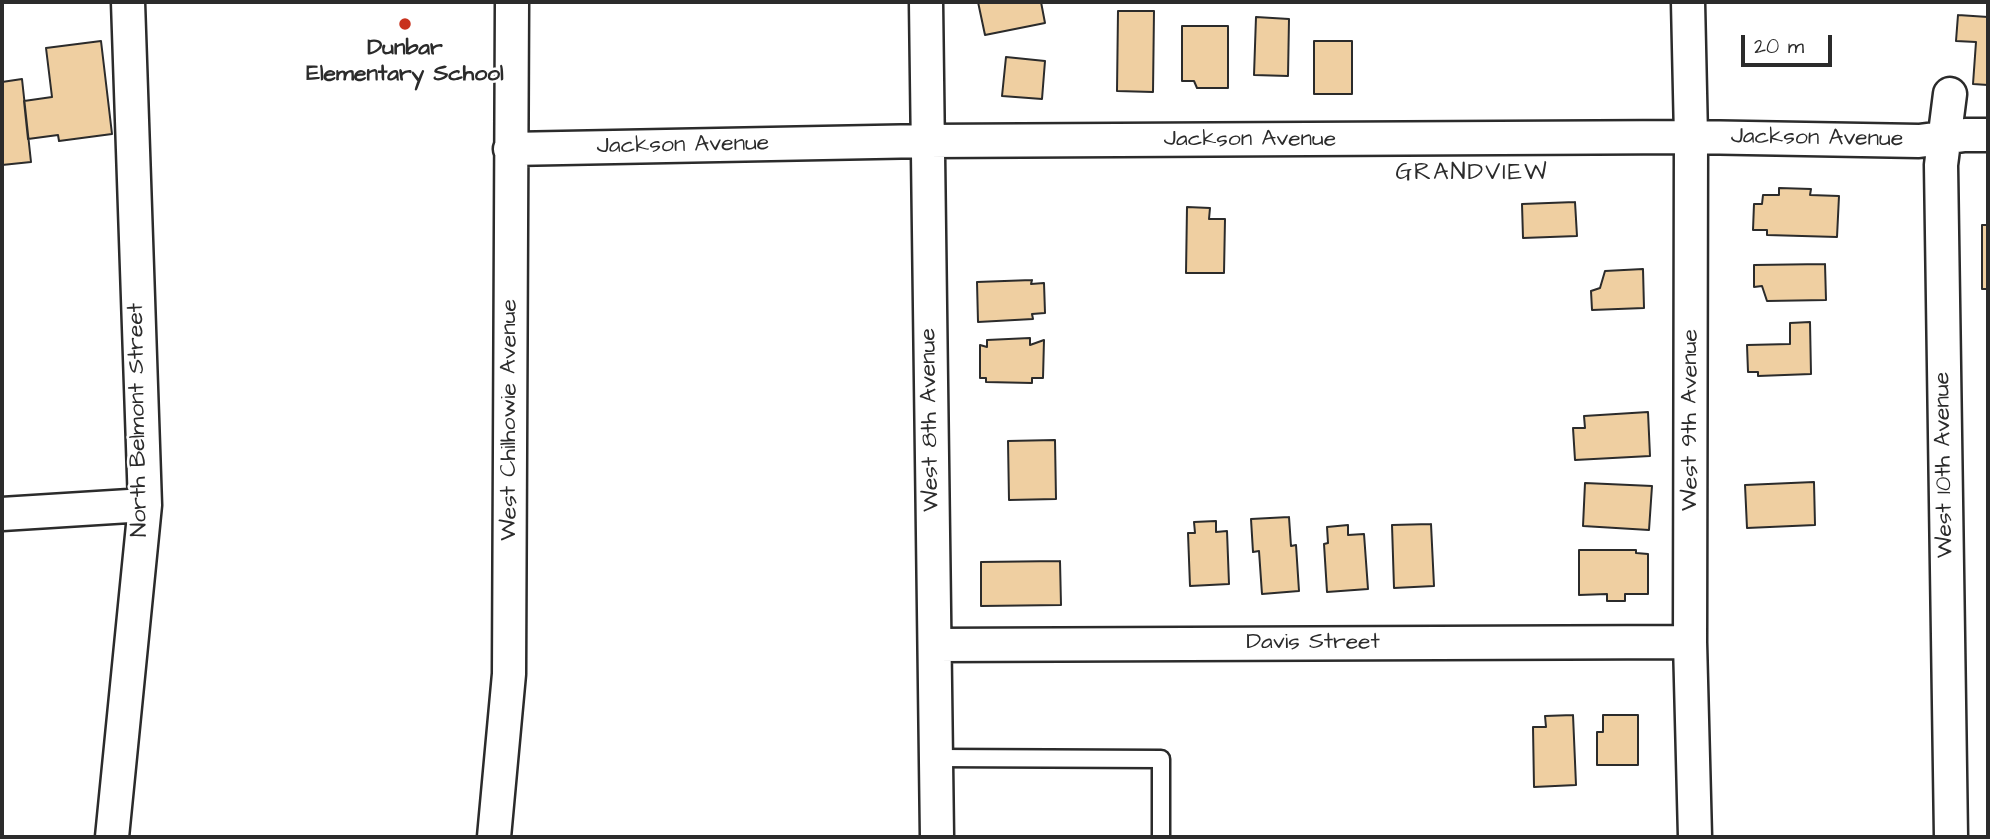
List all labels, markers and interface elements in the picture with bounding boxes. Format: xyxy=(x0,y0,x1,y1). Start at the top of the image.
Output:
marker: Dunbar Elementary School xyxy=(397,16,413,32)
scale bar xyxy=(1745,21,1836,65)
text: 20 m xyxy=(1754,32,1804,61)
place label: Dunbar Elementary School xyxy=(306,35,504,89)
street label: Jackson Avenue xyxy=(1731,124,1903,154)
street label: Jackson Avenue xyxy=(1164,126,1336,154)
street label: Jackson Avenue xyxy=(597,131,769,161)
district label: GRANDVIEW xyxy=(1397,160,1547,188)
street label: West Chilhowie Avenue xyxy=(496,299,524,541)
street label: North Belmont Street xyxy=(123,303,155,537)
street label: West 8th Avenue xyxy=(916,328,946,512)
street label: West 9th Avenue xyxy=(1677,329,1705,511)
street label: West 10th Avenue xyxy=(1930,372,1960,558)
street label: Davis Street xyxy=(1246,629,1380,657)

